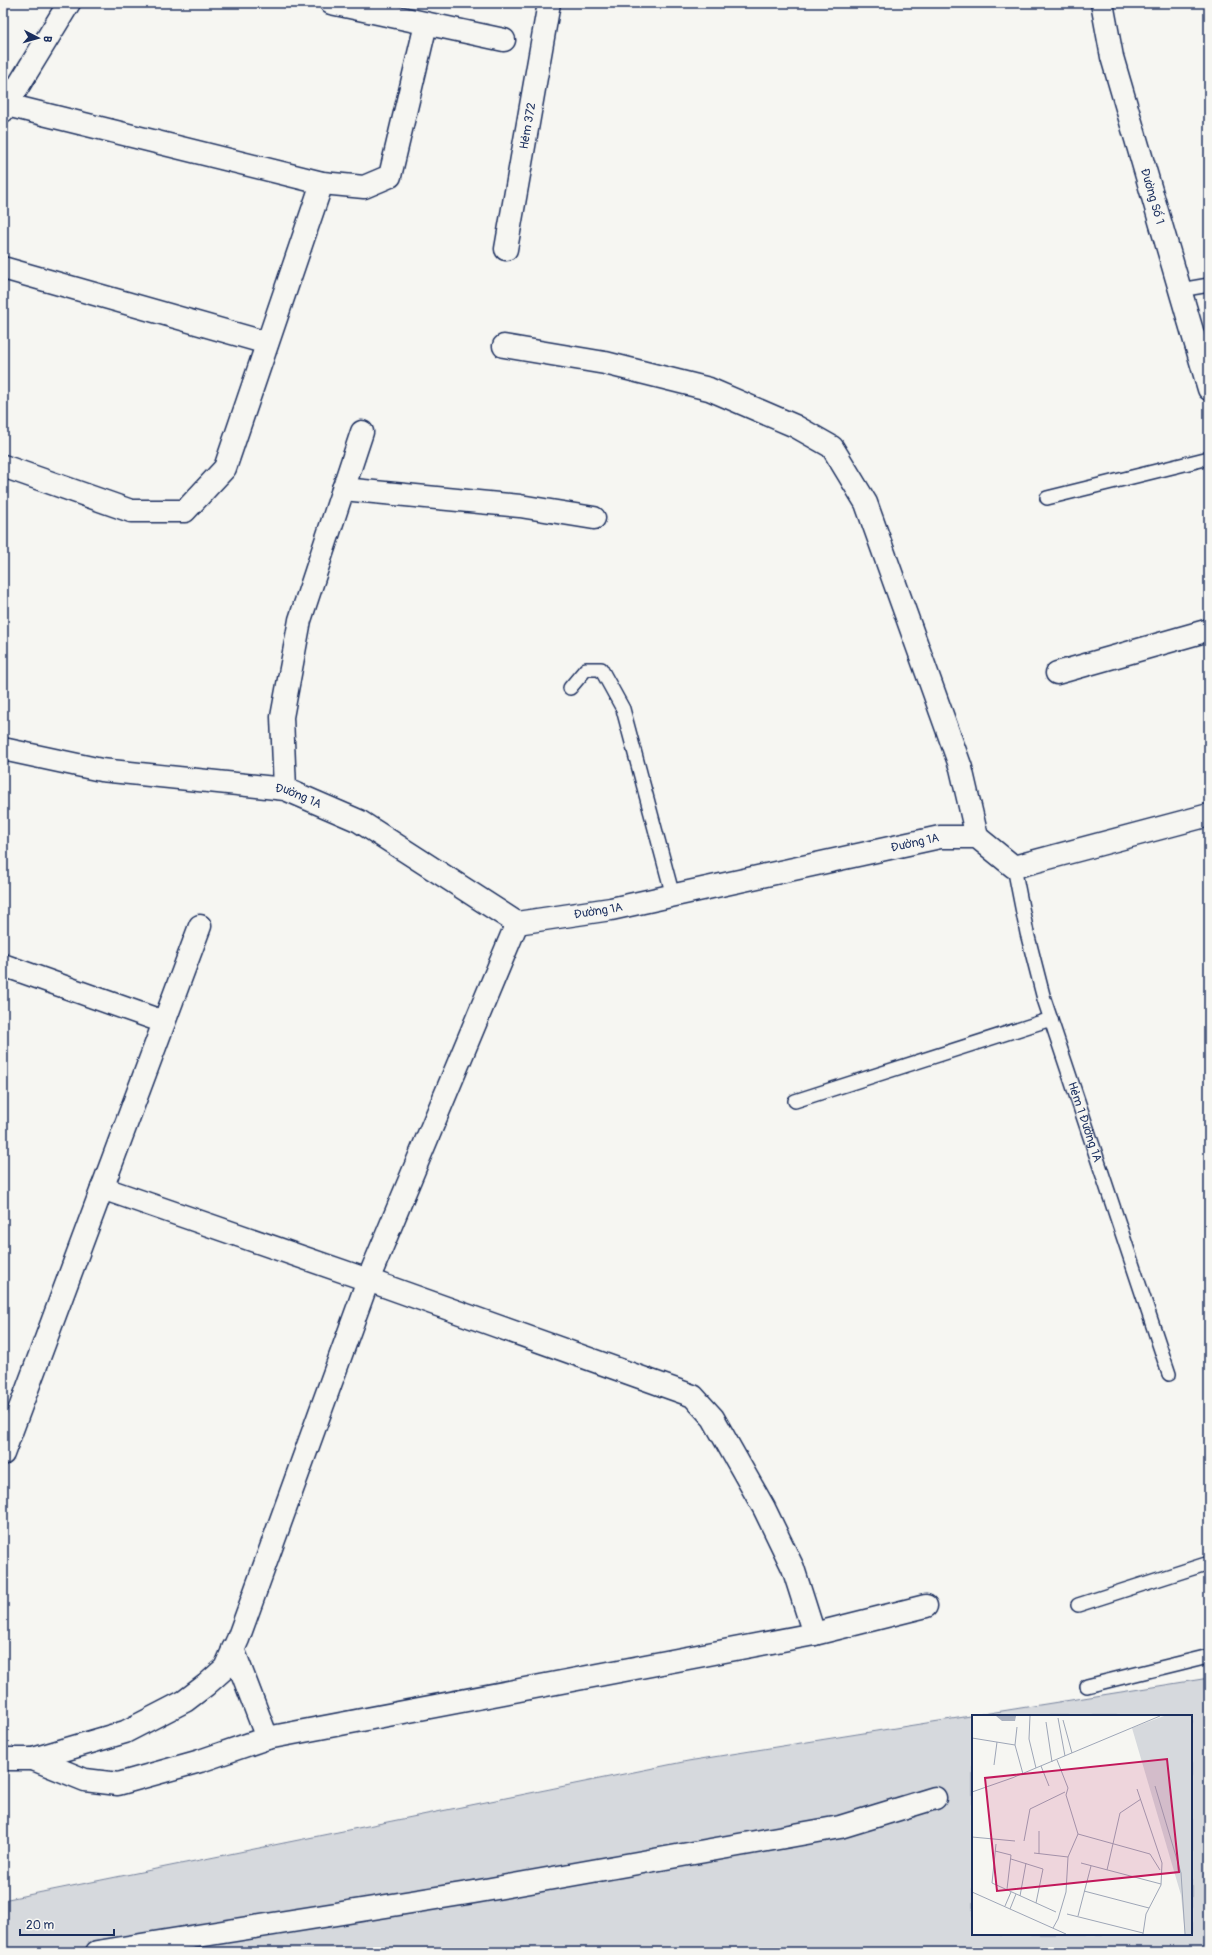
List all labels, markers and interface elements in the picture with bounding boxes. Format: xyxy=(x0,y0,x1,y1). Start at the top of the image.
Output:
north arrow xyxy=(18,18,58,58)
text: B xyxy=(41,35,54,43)
street label: Hẻm 372 xyxy=(516,101,539,150)
street label: Đường Số 1 xyxy=(1137,167,1168,226)
street label: Đường 1A xyxy=(275,781,324,812)
street label: Đường 1A xyxy=(889,830,941,855)
street label: Đường 1A xyxy=(573,899,624,922)
street label: Hẻm 1 Đường 1A xyxy=(1065,1080,1105,1164)
inset map xyxy=(972,1715,1192,1935)
scale bar xyxy=(20,1911,114,1937)
text: 20 m xyxy=(26,1918,55,1933)

